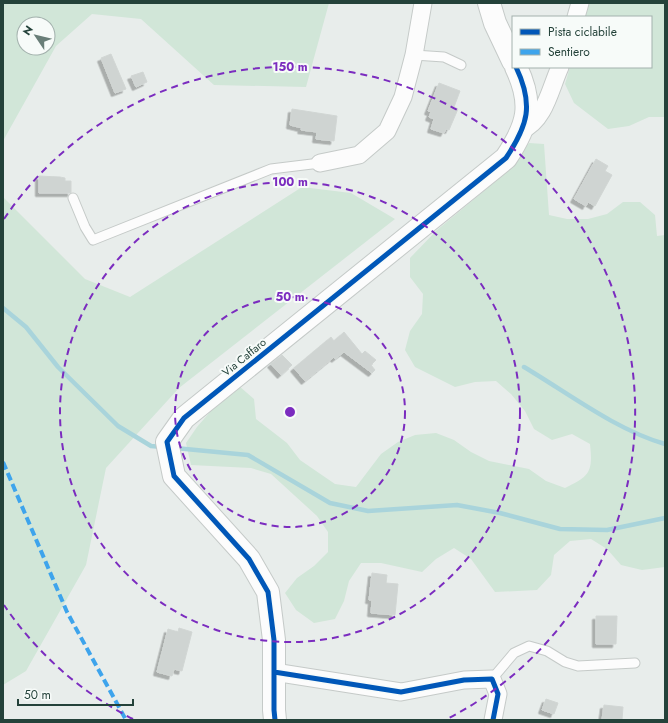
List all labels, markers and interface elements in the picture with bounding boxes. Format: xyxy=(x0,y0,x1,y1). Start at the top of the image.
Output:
north arrow xyxy=(16,16,56,56)
legend xyxy=(512,16,652,68)
text: N xyxy=(19,22,37,38)
text: Pista ciclabile xyxy=(548,23,617,41)
text: Sentiero xyxy=(548,43,590,61)
text: 150 m xyxy=(272,58,308,76)
text: 100 m xyxy=(272,173,308,191)
text: 50 m xyxy=(275,288,305,306)
street label: Via Caffaro xyxy=(218,334,270,380)
centre of rings xyxy=(283,405,297,419)
scale bar xyxy=(18,681,133,707)
text: 50 m xyxy=(24,686,51,704)

